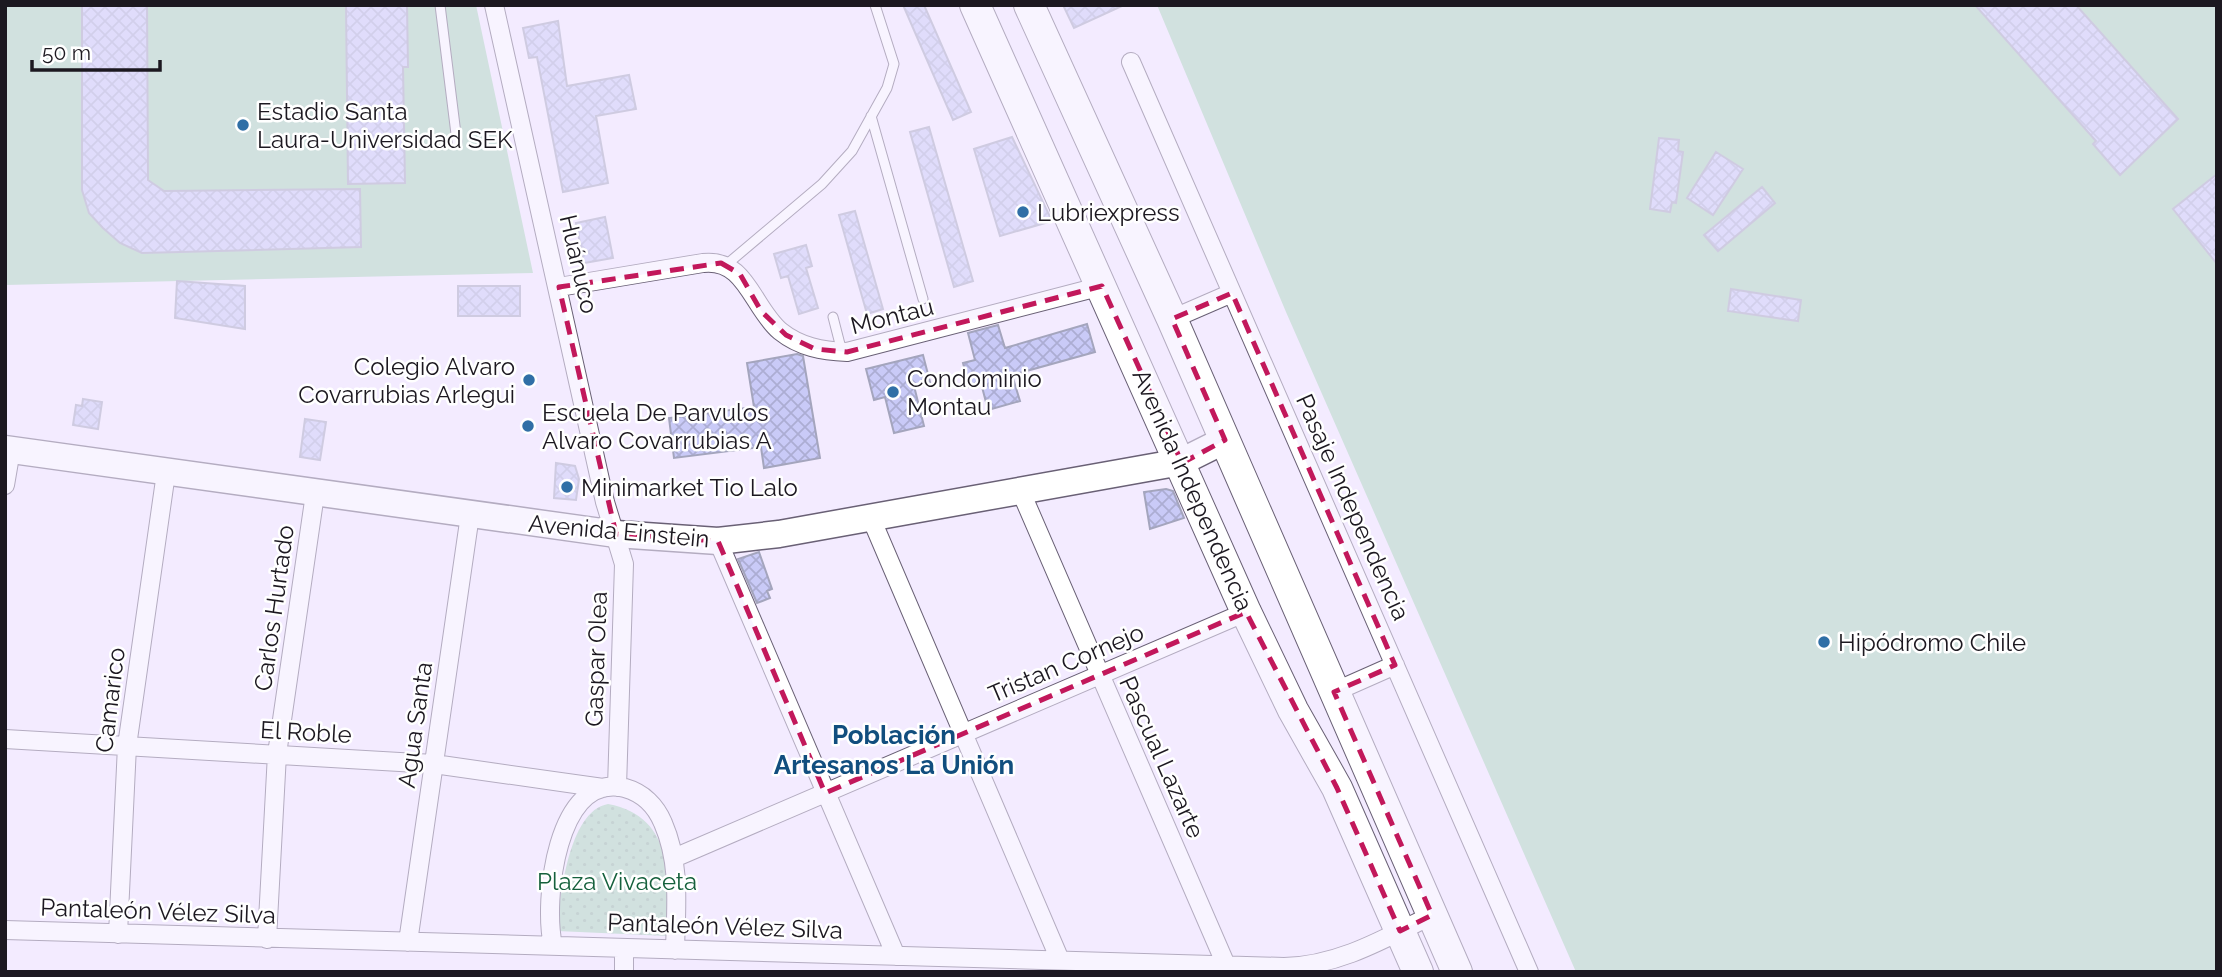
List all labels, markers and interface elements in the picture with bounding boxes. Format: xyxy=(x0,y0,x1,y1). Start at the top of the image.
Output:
scale bar xyxy=(32,28,159,72)
text: 50 m xyxy=(42,40,91,65)
place label: Estadio Santa Laura-Universidad SEK xyxy=(257,97,513,154)
marker: Estadio Santa Laura-Universidad SEK xyxy=(235,117,251,133)
place label: Lubriexpress xyxy=(1037,198,1180,227)
marker: Lubriexpress xyxy=(1015,204,1031,220)
street label: Huánuco xyxy=(554,212,604,316)
street label: Montau xyxy=(848,292,936,340)
place label: Colegio Alvaro Covarrubias Arlegui xyxy=(298,352,515,409)
place label: Condominio Montau xyxy=(907,364,1042,421)
street label: Avenida Independencia xyxy=(1127,365,1259,615)
marker: Colegio Alvaro Covarrubias Arlegui xyxy=(521,372,537,388)
marker: Condominio Montau xyxy=(885,384,901,400)
street label: Pasaje Independencia xyxy=(1290,389,1416,625)
place label: Escuela De Parvulos Alvaro Covarrubias A xyxy=(542,398,772,455)
marker: Escuela De Parvulos Alvaro Covarrubias A xyxy=(520,418,536,434)
place label: Minimarket Tio Lalo xyxy=(581,473,798,502)
marker: Minimarket Tio Lalo xyxy=(559,479,575,495)
street label: Avenida Einstein xyxy=(527,509,711,553)
street label: Carlos Hurtado xyxy=(248,523,300,693)
street label: Gaspar Olea xyxy=(579,591,613,727)
street label: Tristan Cornejo xyxy=(984,617,1148,709)
place label: Hipódromo Chile xyxy=(1838,628,2026,657)
marker: Hipódromo Chile xyxy=(1816,634,1832,650)
street label: Camarico xyxy=(89,646,131,754)
street label: Agua Santa xyxy=(392,660,438,790)
street label: Pascual Lazarte xyxy=(1113,672,1211,842)
street label: El Roble xyxy=(260,715,352,749)
district label: Población Artesanos La Unión xyxy=(774,720,1014,780)
park label: Plaza Vivaceta xyxy=(537,867,697,896)
street label: Pantaleón Vélez Silva xyxy=(40,892,276,930)
street label: Pantaleón Vélez Silva xyxy=(607,907,843,945)

